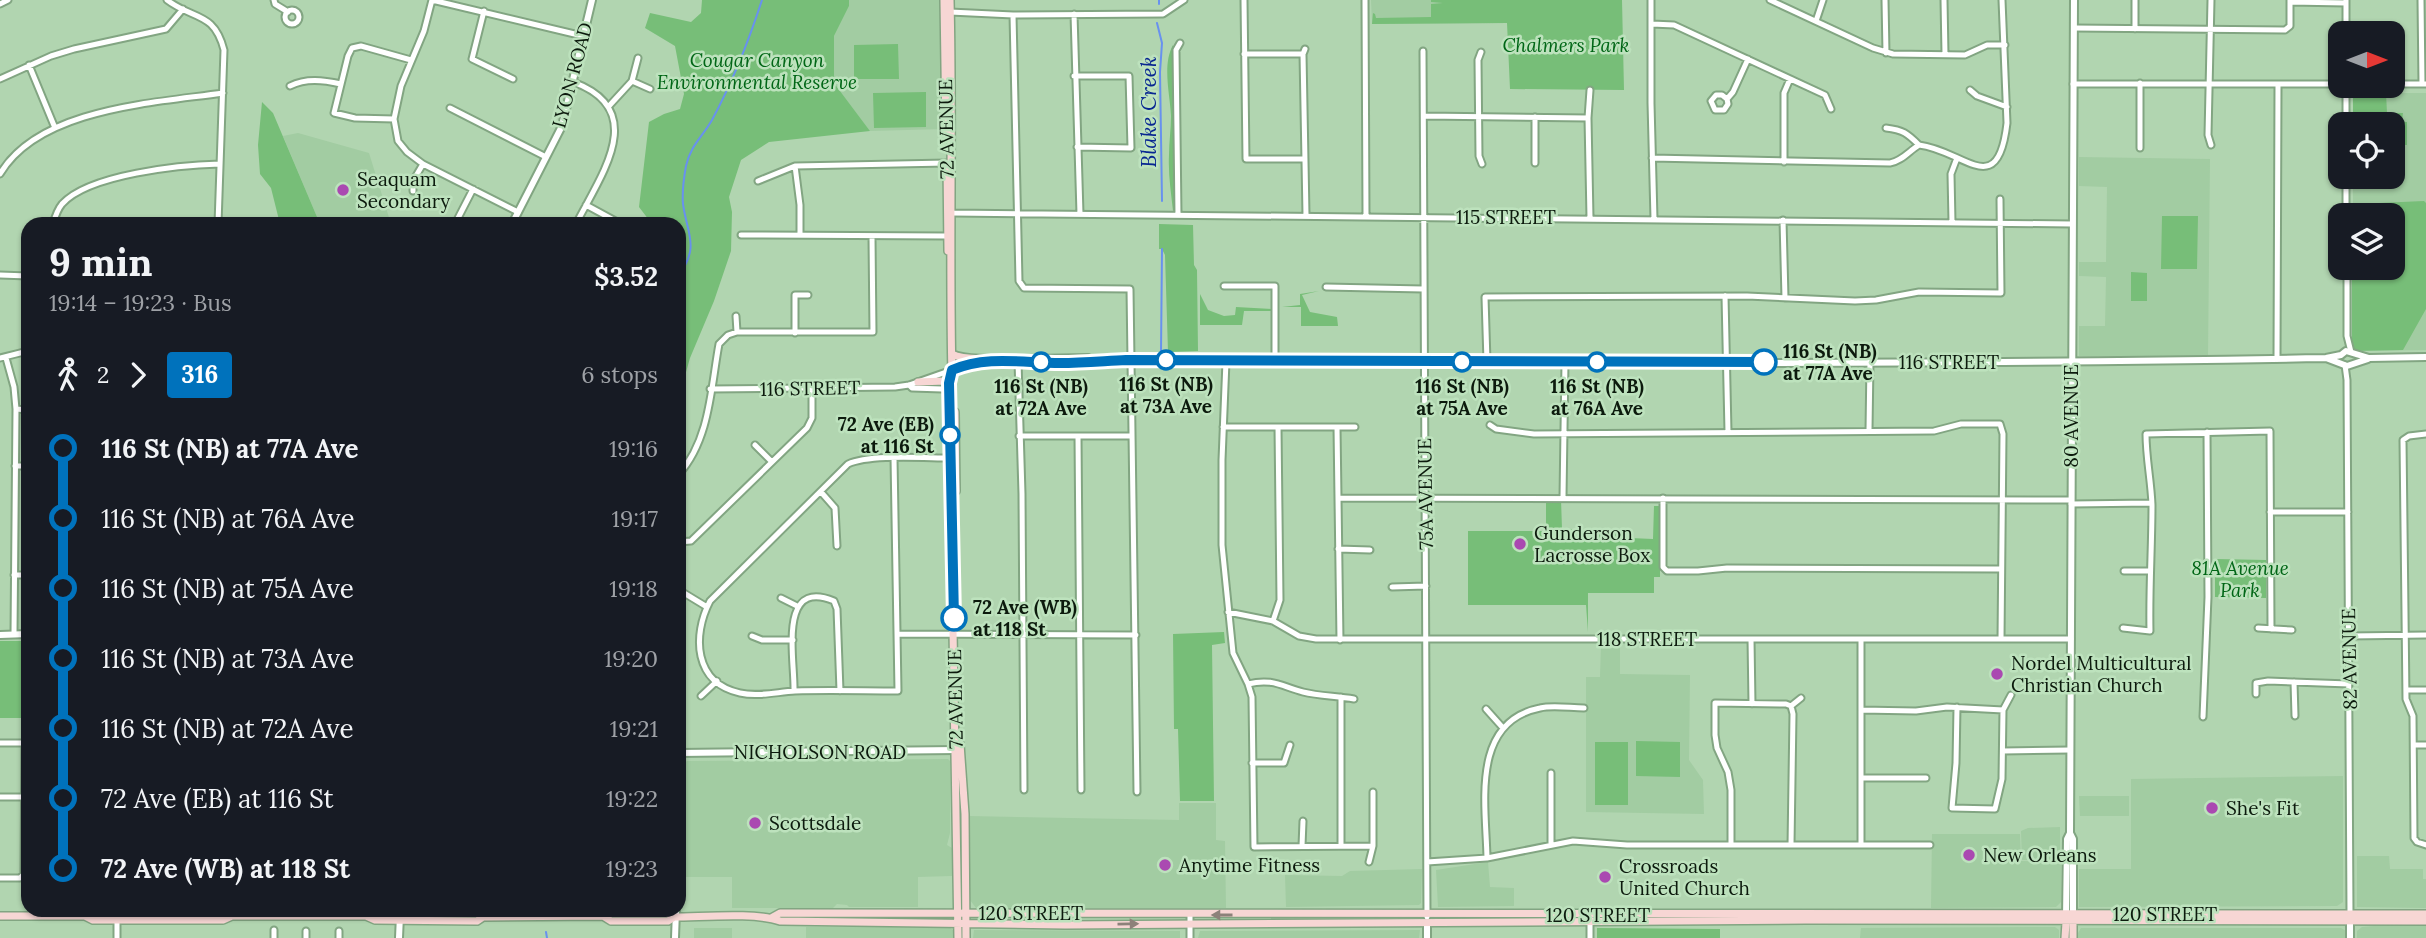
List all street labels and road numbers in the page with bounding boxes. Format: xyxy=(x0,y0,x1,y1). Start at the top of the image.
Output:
street label: LYON ROAD xyxy=(546,20,598,130)
street label: 72 AVENUE xyxy=(933,79,959,179)
street label: 115 STREET xyxy=(1456,205,1556,229)
street label: 116 STREET xyxy=(1899,350,1999,374)
street label: 80 AVENUE xyxy=(2059,364,2083,468)
street label: 116 STREET xyxy=(760,375,860,401)
street label: 75A AVENUE xyxy=(1412,438,1438,550)
street label: 82 AVENUE xyxy=(2336,608,2362,710)
street label: 118 STREET xyxy=(1597,627,1697,651)
street label: 72 AVENUE xyxy=(942,649,968,749)
street label: NICHOLSON ROAD xyxy=(734,740,906,764)
street label: 120 STREET xyxy=(979,901,1083,925)
street label: 120 STREET xyxy=(2113,902,2217,926)
street label: 120 STREET xyxy=(1546,903,1650,927)

